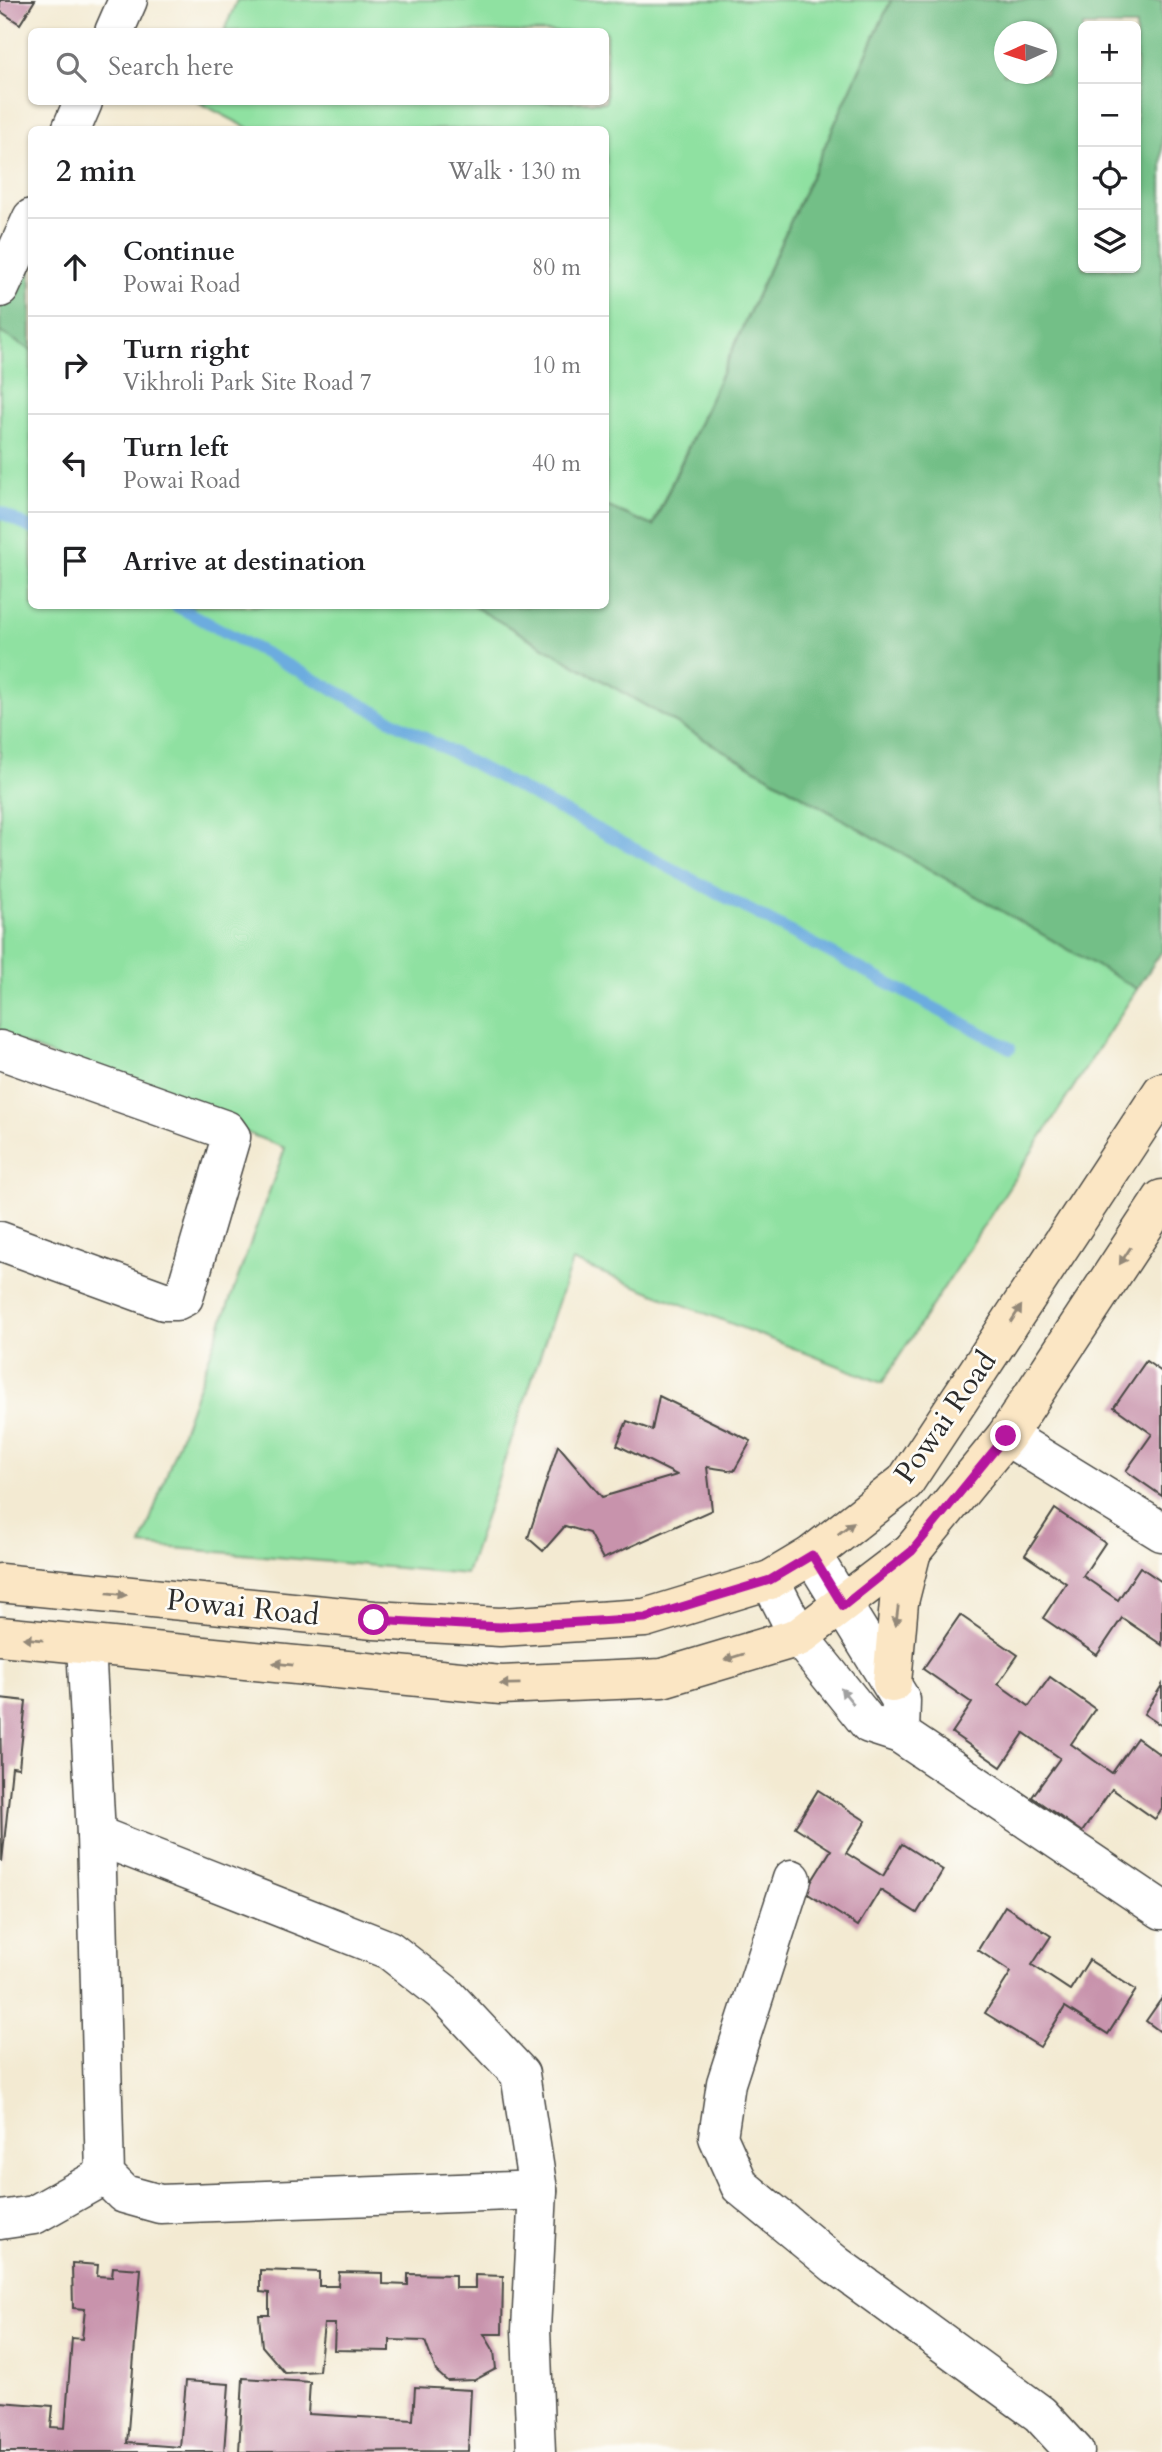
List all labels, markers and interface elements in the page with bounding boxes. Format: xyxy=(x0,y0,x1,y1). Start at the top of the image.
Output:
north arrow xyxy=(994,21,1057,84)
map controls xyxy=(1078,21,1141,273)
button: + xyxy=(1078,21,1141,84)
search box xyxy=(28,28,609,105)
icon: search xyxy=(52,48,90,86)
text: Search here xyxy=(108,49,234,84)
button: − xyxy=(1078,84,1141,147)
button: locate xyxy=(1078,147,1141,210)
text: 2 min xyxy=(56,151,136,192)
text: Walk · 130 m xyxy=(448,156,581,187)
button: layers xyxy=(1078,210,1141,273)
text: Continue xyxy=(123,234,235,269)
icon: ahead xyxy=(56,248,94,286)
text: 80 m xyxy=(532,252,581,283)
text: Powai Road xyxy=(123,269,241,300)
text: Turn right xyxy=(123,332,250,367)
icon: right xyxy=(56,346,94,384)
text: 10 m xyxy=(532,350,581,381)
text: Vikhroli Park Site Road 7 xyxy=(123,367,371,398)
text: Turn left xyxy=(123,430,228,465)
icon: left xyxy=(56,444,94,482)
text: 40 m xyxy=(532,448,581,479)
text: Powai Road xyxy=(123,465,241,496)
icon: arrive xyxy=(56,542,94,580)
text: Arrive at destination xyxy=(123,544,366,579)
one-way arrow xyxy=(1118,1246,1131,1265)
one-way arrow xyxy=(1009,1304,1022,1323)
street label: Powai Road xyxy=(885,1343,1006,1492)
route end xyxy=(990,1420,1021,1451)
one-way arrow xyxy=(837,1521,855,1536)
street label: Powai Road xyxy=(165,1579,321,1636)
one-way arrow xyxy=(106,1589,128,1600)
route start xyxy=(358,1604,389,1635)
one-way arrow xyxy=(891,1605,902,1627)
one-way arrow xyxy=(21,1633,43,1644)
one-way arrow xyxy=(723,1652,744,1662)
one-way arrow xyxy=(272,1658,294,1669)
one-way arrow xyxy=(499,1678,521,1690)
one-way arrow xyxy=(840,1688,855,1705)

